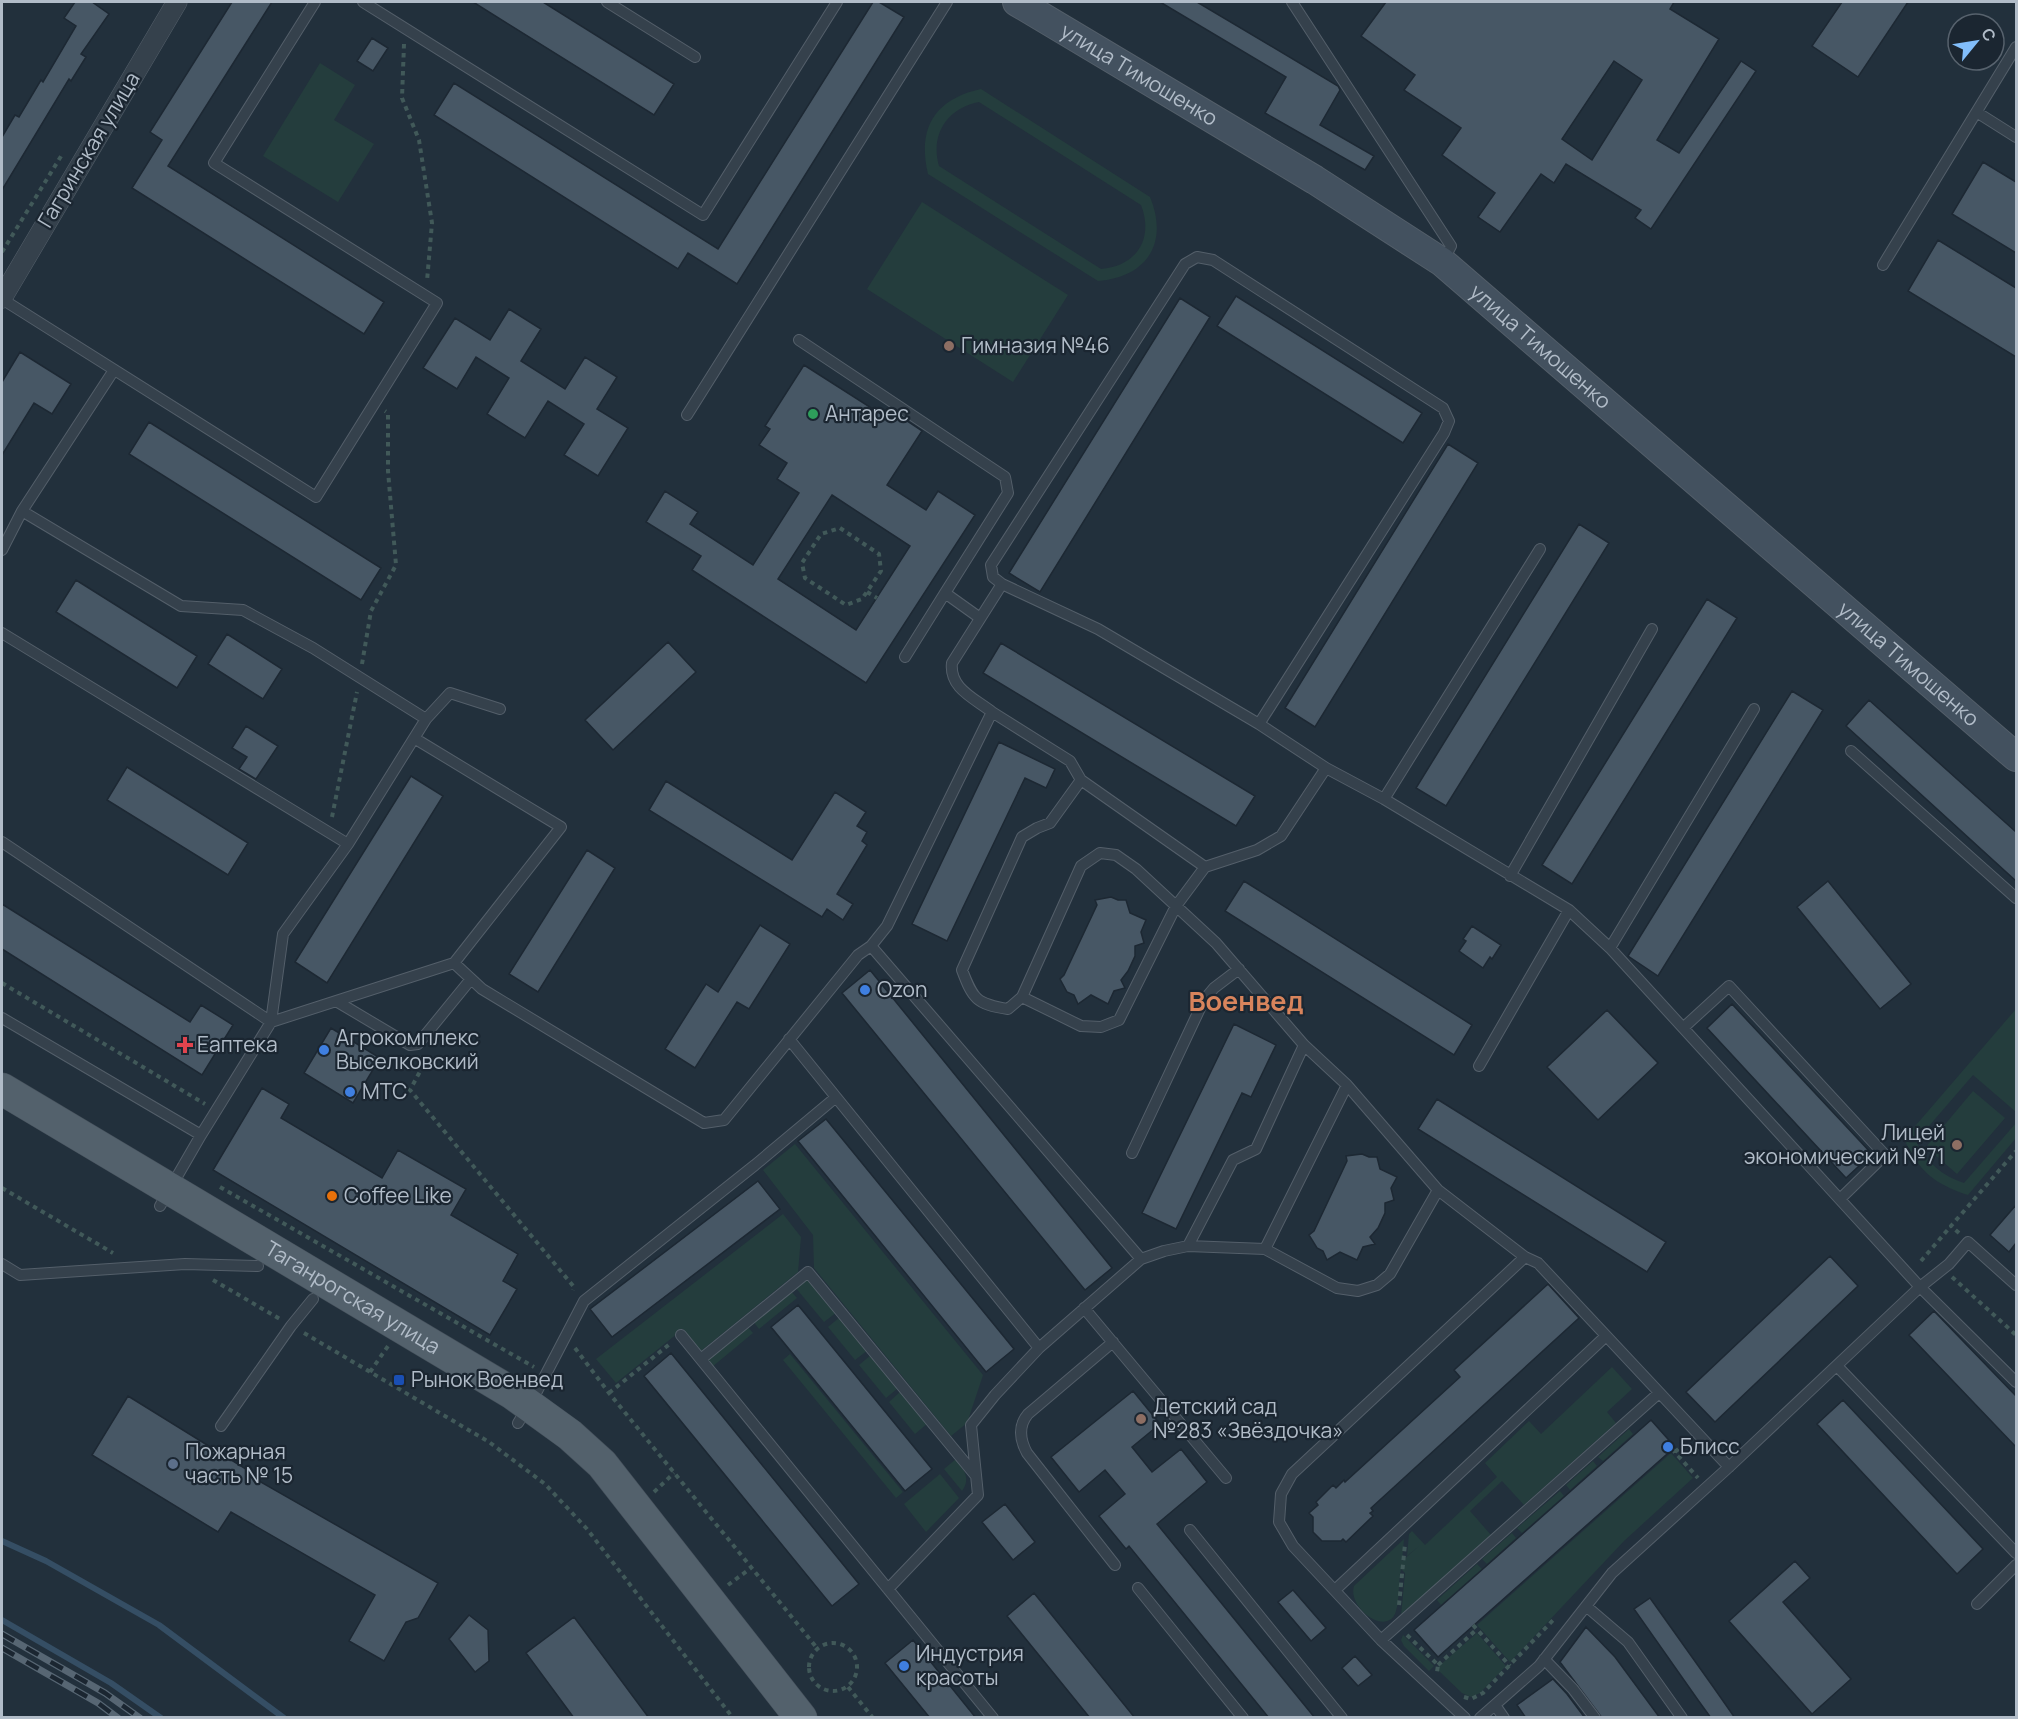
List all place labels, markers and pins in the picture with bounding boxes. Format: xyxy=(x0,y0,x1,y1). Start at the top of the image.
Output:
place label: Гимназия №46 xyxy=(961,331,1110,359)
marker: Гимназия №46 xyxy=(942,339,956,353)
place label: Антарес xyxy=(825,399,909,427)
marker: Антарес xyxy=(806,407,820,421)
place label: Ozon xyxy=(877,975,927,1003)
marker: Ozon xyxy=(858,983,872,997)
place label: Агрокомплекс Выселковский xyxy=(336,1023,479,1075)
place label: Еаптека xyxy=(197,1030,278,1058)
marker: Еаптека xyxy=(178,1038,192,1052)
marker: Агрокомплекс Выселковский xyxy=(317,1043,331,1057)
place label: МТС xyxy=(362,1077,407,1105)
marker: МТС xyxy=(343,1085,357,1099)
place label: Лицей экономический №71 xyxy=(1744,1118,1945,1170)
marker: Лицей экономический №71 xyxy=(1950,1138,1964,1152)
place label: Coffee Like xyxy=(344,1181,452,1209)
marker: Coffee Like xyxy=(325,1189,339,1203)
place label: Рынок Военвед xyxy=(411,1365,563,1393)
marker: Рынок Военвед xyxy=(392,1373,406,1387)
place label: Детский сад №283 «Звёздочка» xyxy=(1153,1392,1343,1444)
marker: Детский сад №283 «Звёздочка» xyxy=(1134,1412,1148,1426)
place label: Блисс xyxy=(1680,1432,1740,1460)
place label: Пожарная часть № 15 xyxy=(185,1437,293,1489)
marker: Блисс xyxy=(1661,1440,1675,1454)
marker: Пожарная часть № 15 xyxy=(166,1457,180,1471)
place label: Индустрия красоты xyxy=(916,1639,1024,1691)
marker: Индустрия красоты xyxy=(897,1659,911,1673)

